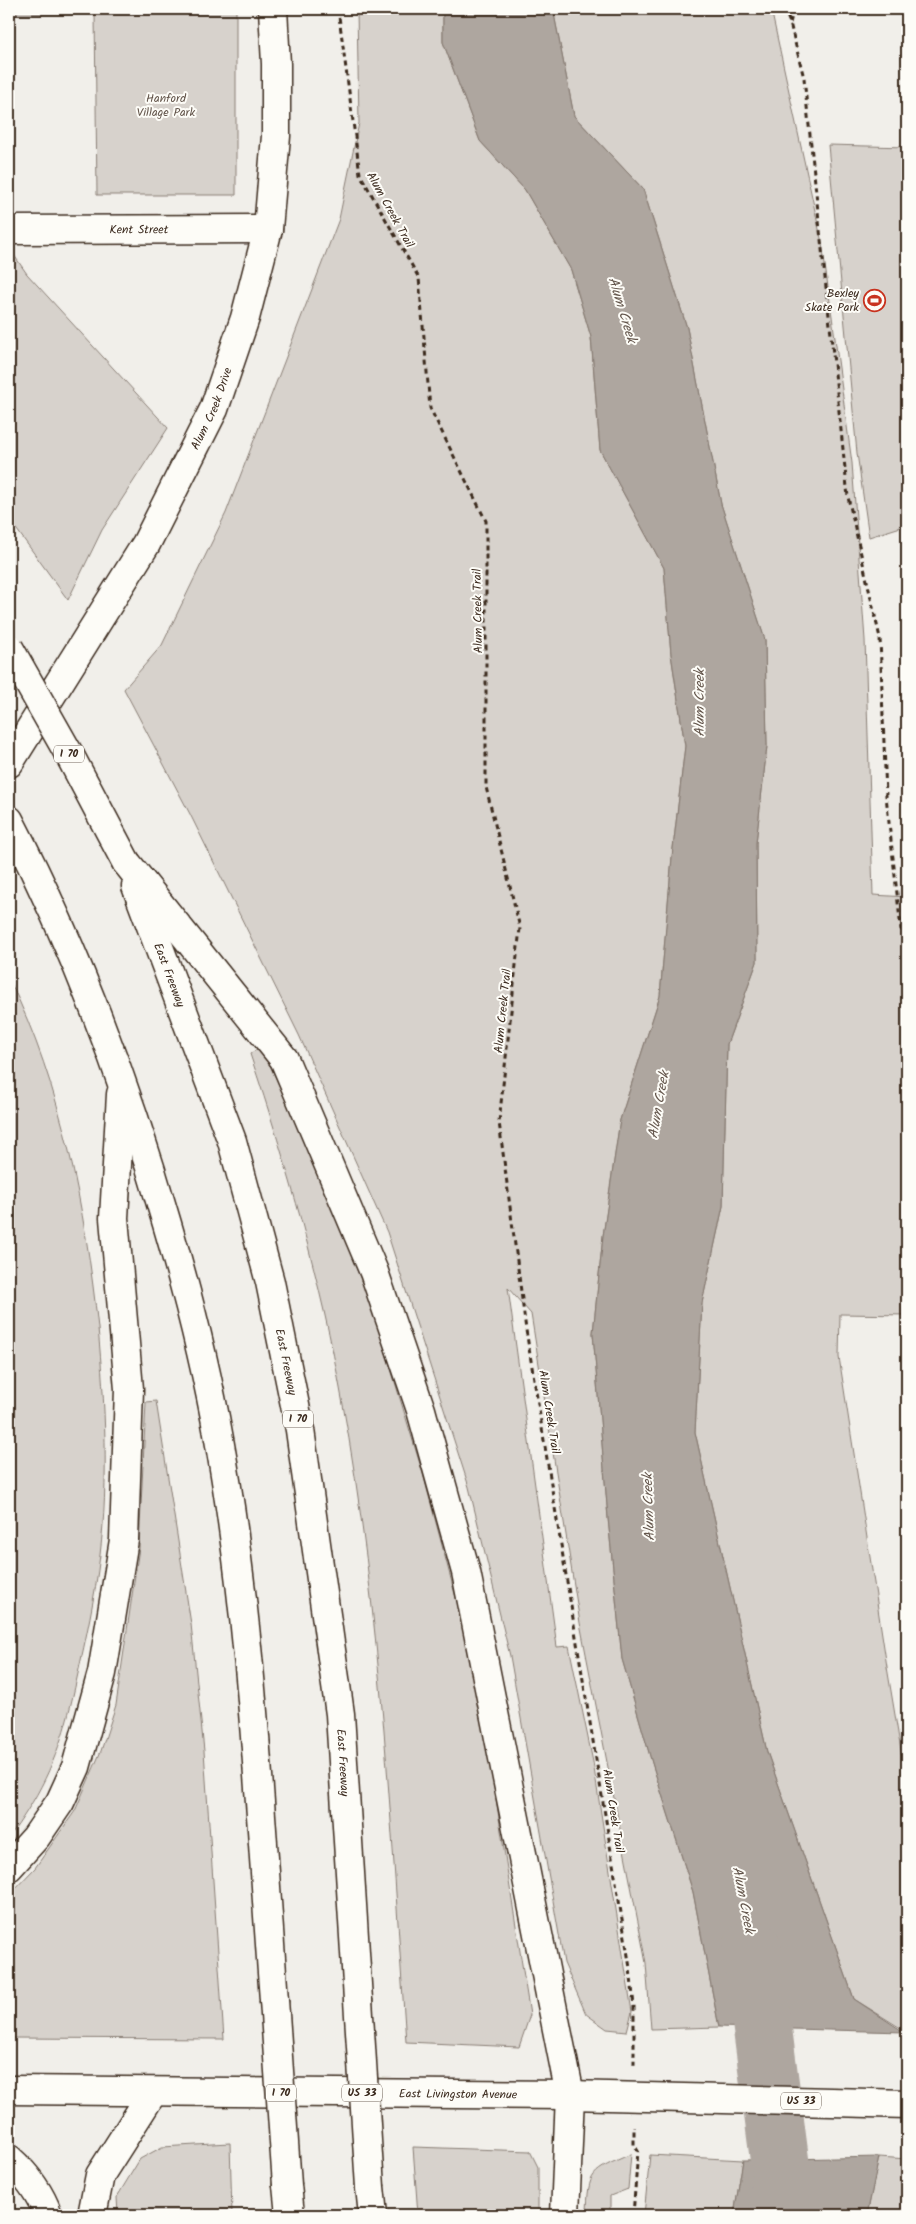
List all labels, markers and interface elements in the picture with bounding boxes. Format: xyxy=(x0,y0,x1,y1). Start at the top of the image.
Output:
park label: Hanford Village Park xyxy=(137,89,196,122)
street label: Alum Creek Trail xyxy=(361,168,419,252)
street label: Kent Street xyxy=(110,220,169,239)
water label: Alum Creek xyxy=(602,274,643,348)
place label: Bexley Skate Park xyxy=(805,284,859,317)
sports icon: Bexley Skate Park xyxy=(863,288,887,312)
street label: Alum Creek Drive xyxy=(186,364,237,453)
street label: Alum Creek Trail xyxy=(468,568,488,653)
water label: Alum Creek xyxy=(689,667,711,737)
road number: I 70 xyxy=(54,746,84,762)
street label: East Freeway xyxy=(149,940,190,1010)
street label: Alum Creek Trail xyxy=(489,968,517,1054)
water label: Alum Creek xyxy=(642,1067,676,1140)
street label: East Freeway xyxy=(270,1327,302,1397)
street label: Alum Creek Trail xyxy=(533,1369,565,1455)
road number: I 70 xyxy=(283,1410,313,1428)
water label: Alum Creek xyxy=(637,1470,661,1541)
street label: East Freeway xyxy=(331,1728,355,1797)
street label: Alum Creek Trail xyxy=(597,1768,629,1854)
water label: Alum Creek xyxy=(726,1865,761,1938)
road number: I 70 xyxy=(266,2084,296,2102)
road number: US 33 xyxy=(342,2084,382,2102)
street label: East Livingston Avenue xyxy=(399,2084,518,2104)
road number: US 33 xyxy=(781,2092,821,2110)

